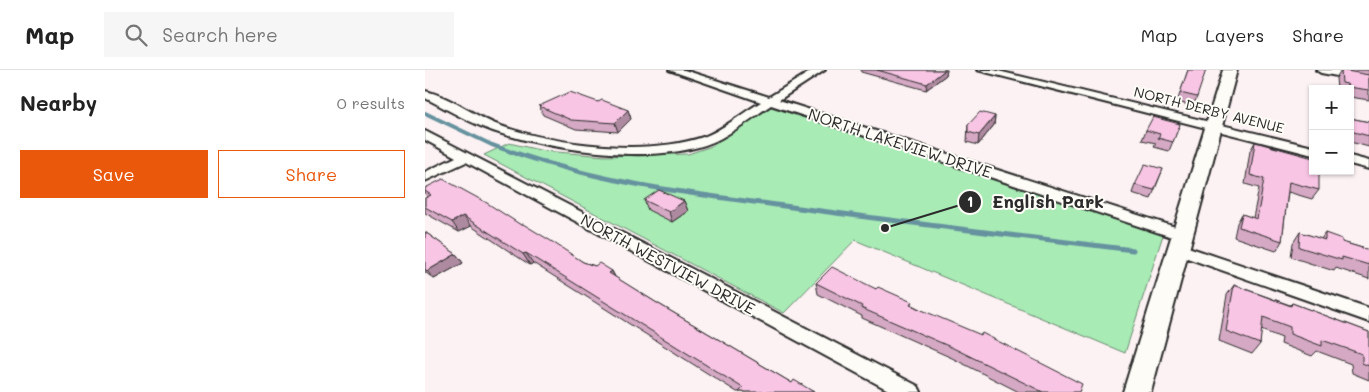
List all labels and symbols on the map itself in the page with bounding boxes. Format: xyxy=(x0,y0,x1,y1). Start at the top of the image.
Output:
street label: NORTH DERBY AVENUE xyxy=(1132,82,1286,137)
street label: NORTH LAKEVIEW DRIVE xyxy=(806,103,995,182)
callout: English Park xyxy=(957,185,1114,218)
text: English Park xyxy=(992,189,1104,213)
text: 1 xyxy=(967,191,973,211)
street label: NORTH WESTVIEW DRIVE xyxy=(577,209,759,319)

